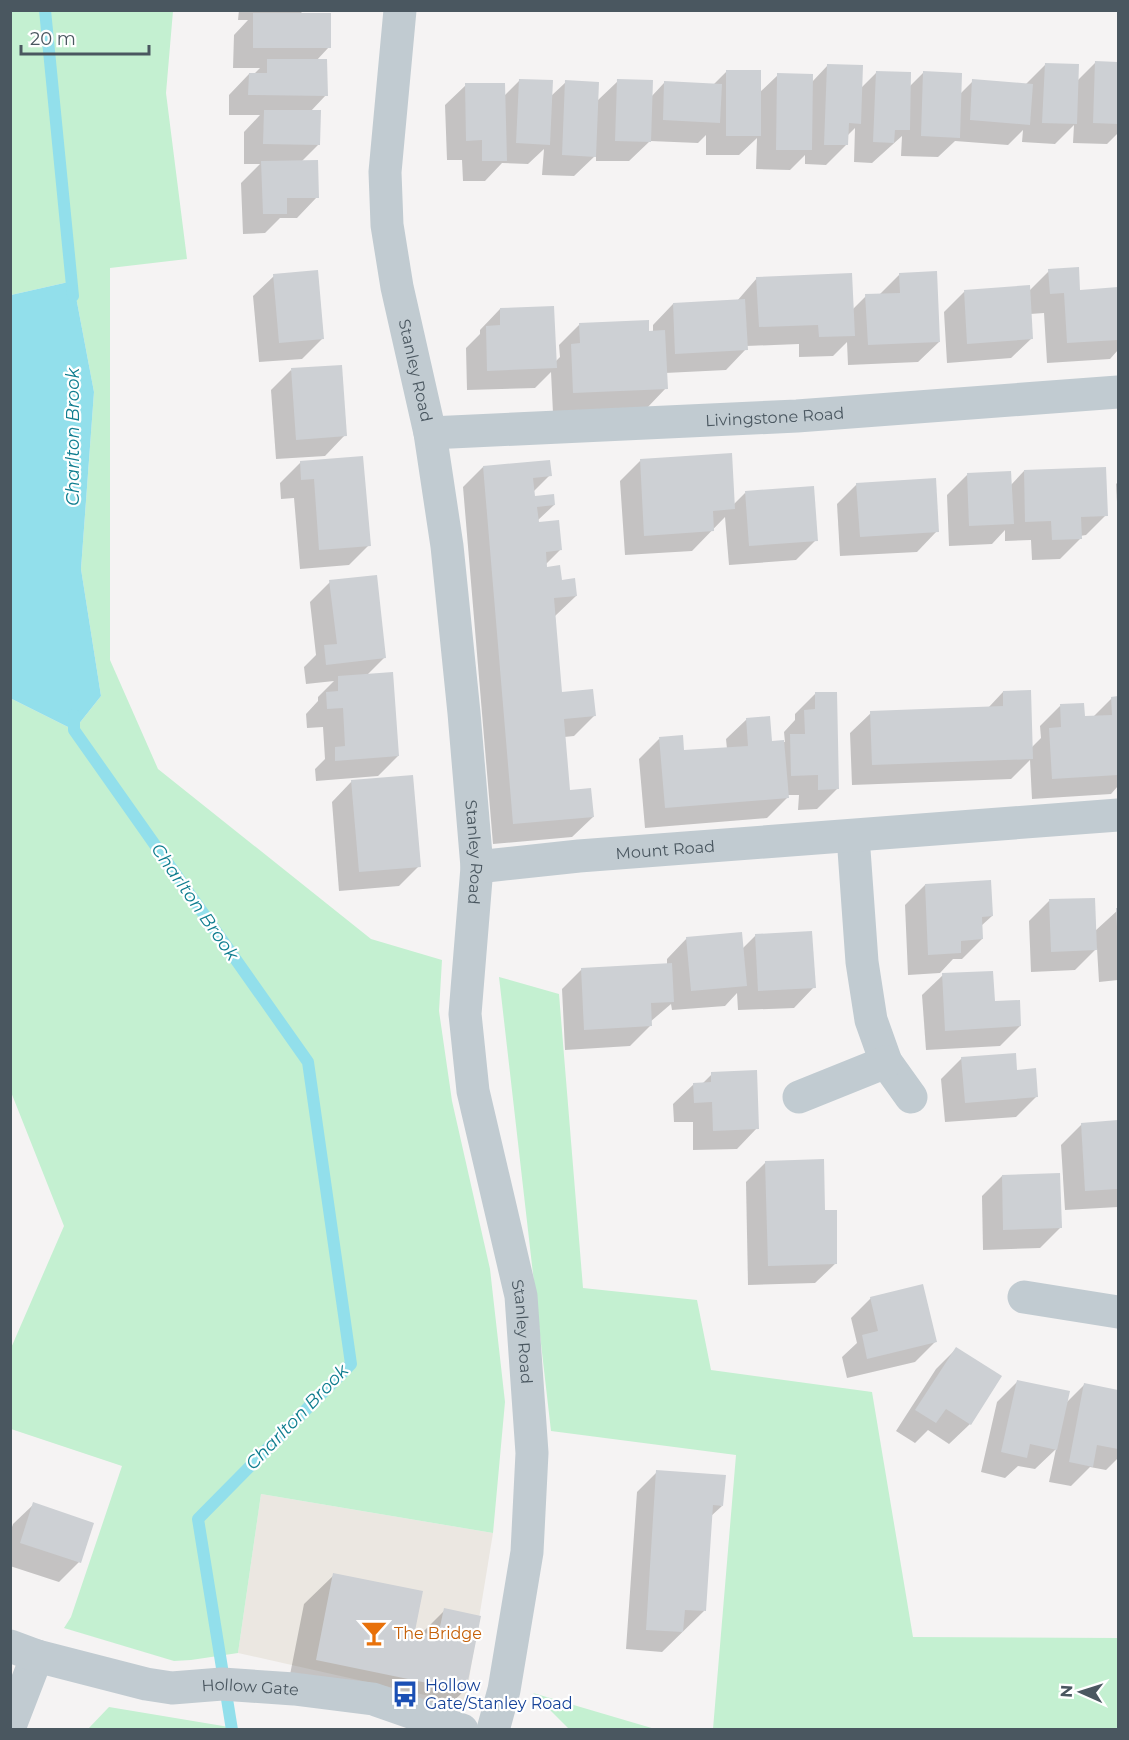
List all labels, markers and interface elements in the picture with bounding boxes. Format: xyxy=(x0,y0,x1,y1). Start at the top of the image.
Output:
scale bar xyxy=(21,18,148,56)
text: 20 m xyxy=(30,28,76,50)
street label: Stanley Road xyxy=(395,317,437,424)
water label: Charlton Brook xyxy=(62,367,84,506)
street label: Livingstone Road xyxy=(705,403,845,430)
street label: Stanley Road xyxy=(462,799,487,905)
street label: Mount Road xyxy=(615,836,715,863)
water label: Charlton Brook xyxy=(146,839,244,966)
street label: Stanley Road xyxy=(508,1277,537,1385)
water label: Charlton Brook xyxy=(241,1359,354,1474)
bar icon: The Bridge xyxy=(359,1618,389,1648)
place label: The Bridge xyxy=(394,1624,482,1643)
north arrow xyxy=(1051,1662,1111,1722)
street label: Hollow Gate xyxy=(201,1674,299,1699)
place label: Hollow Gate/Stanley Road xyxy=(425,1676,573,1713)
bus stop icon: Hollow Gate/Stanley Road xyxy=(390,1679,420,1709)
text: N xyxy=(1057,1684,1076,1698)

